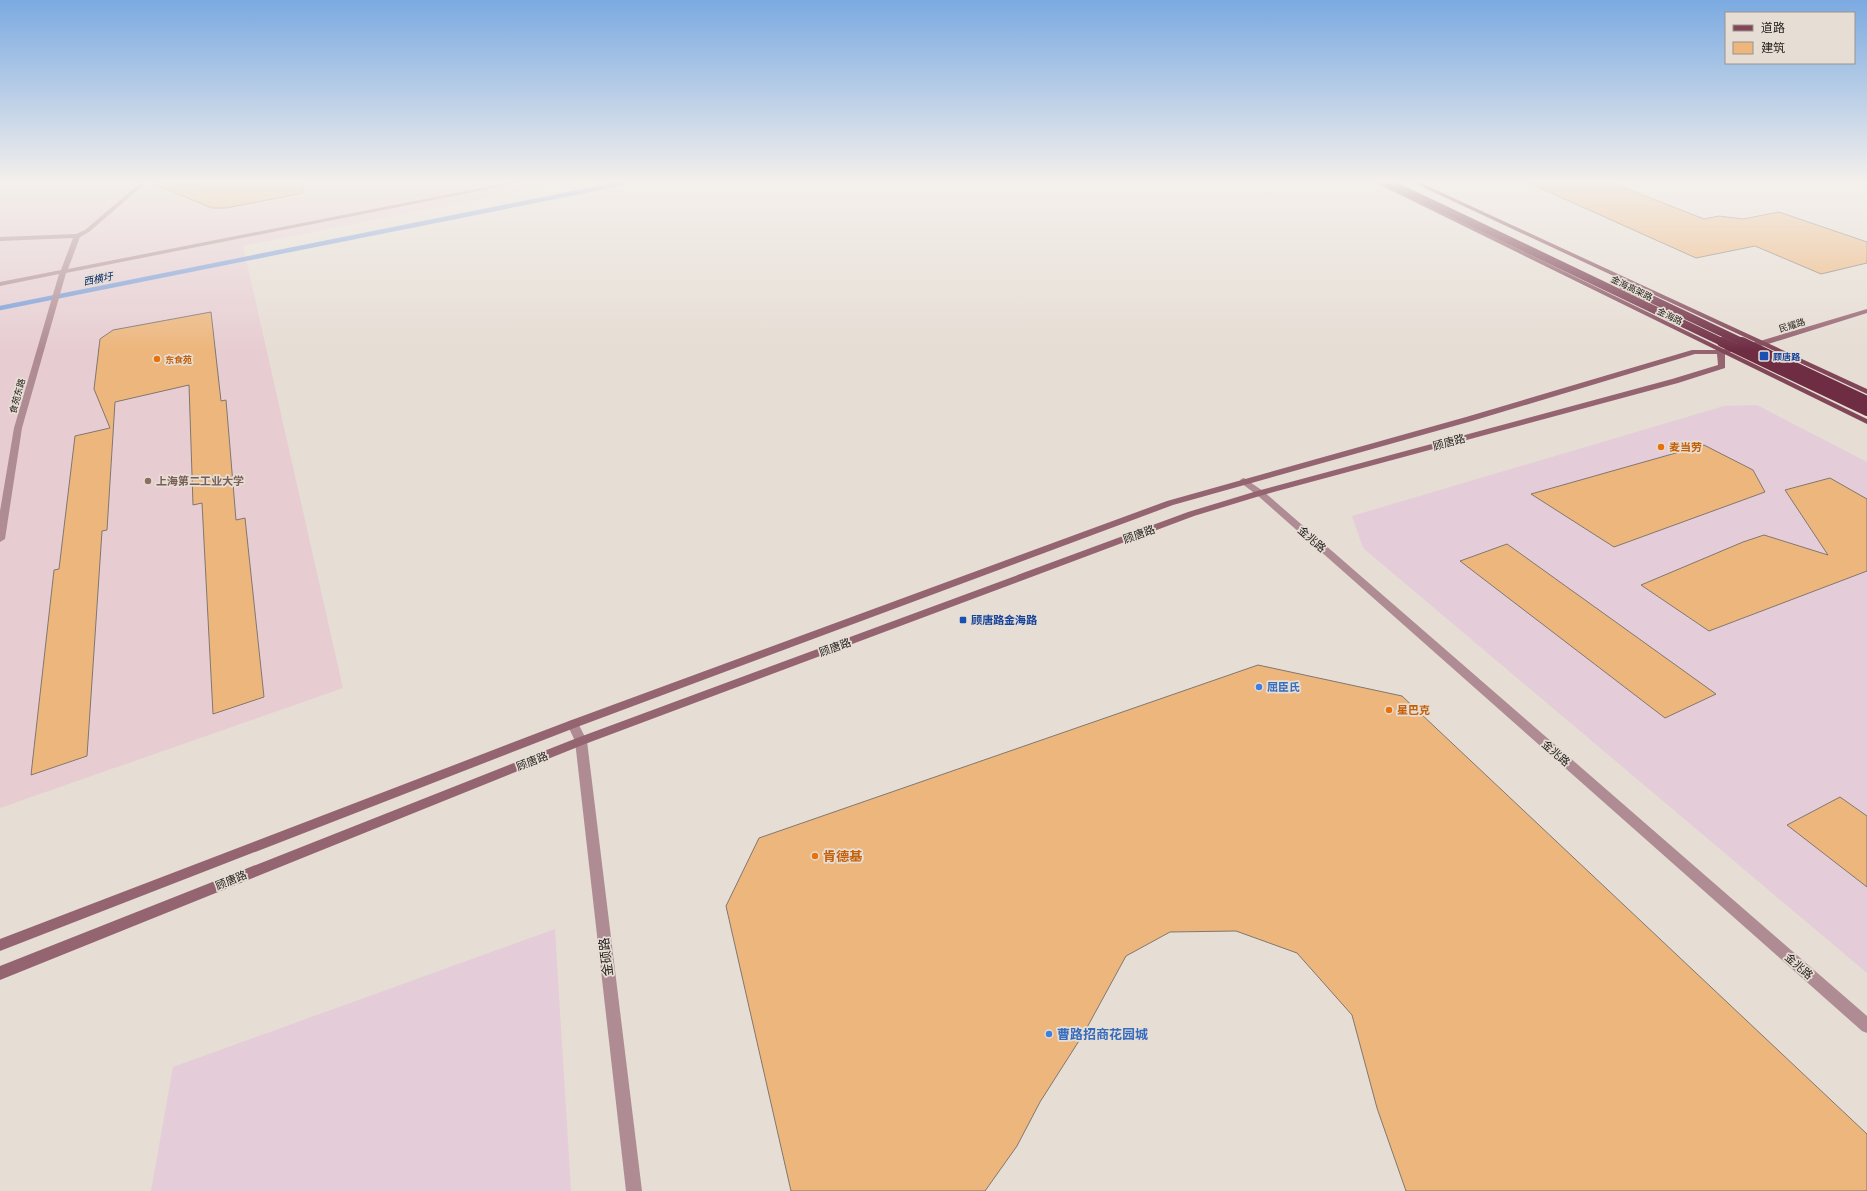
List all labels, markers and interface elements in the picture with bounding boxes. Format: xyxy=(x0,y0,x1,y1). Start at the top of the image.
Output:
legend xyxy=(1725,12,1855,64)
text: 道路 xyxy=(1761,20,1785,35)
text: 建筑 xyxy=(1761,40,1785,55)
water label: 西横圩 xyxy=(82,269,116,288)
street label: 金海高架路 xyxy=(1609,273,1655,303)
street label: 金海路 xyxy=(1655,305,1685,327)
street label: 民耀路 xyxy=(1777,316,1807,334)
marker: 顾唐路 xyxy=(1758,350,1770,362)
place label: 顾唐路 xyxy=(1773,351,1801,362)
marker: 东食苑 xyxy=(152,354,162,364)
place label: 东食苑 xyxy=(165,354,192,365)
street label: 食苑东路 xyxy=(7,377,27,415)
street label: 顾唐路 xyxy=(1431,431,1467,453)
place label: 麦当劳 xyxy=(1669,440,1702,454)
marker: 麦当劳 xyxy=(1656,442,1666,452)
place label: 上海第二工业大学 xyxy=(156,474,244,488)
marker: 上海第二工业大学 xyxy=(143,476,153,486)
street label: 顾唐路 xyxy=(1121,522,1157,546)
street label: 金兆路 xyxy=(1295,523,1329,555)
place label: 顾唐路金海路 xyxy=(971,613,1038,627)
marker: 顾唐路金海路 xyxy=(958,615,968,625)
street label: 顾唐路 xyxy=(817,635,853,659)
place label: 屈臣氏 xyxy=(1267,680,1300,694)
marker: 屈臣氏 xyxy=(1254,682,1264,692)
place label: 星巴克 xyxy=(1397,703,1430,717)
marker: 星巴克 xyxy=(1384,705,1394,715)
street label: 金兆路 xyxy=(1539,737,1573,769)
street label: 顾唐路 xyxy=(514,749,550,773)
place label: 肯德基 xyxy=(823,848,863,865)
marker: 肯德基 xyxy=(810,851,820,861)
street label: 顾唐路 xyxy=(213,867,249,893)
street label: 金硕路 xyxy=(595,937,617,977)
street label: 金兆路 xyxy=(1782,950,1816,982)
place label: 曹路招商花园城 xyxy=(1057,1026,1148,1043)
marker: 曹路招商花园城 xyxy=(1044,1029,1054,1039)

